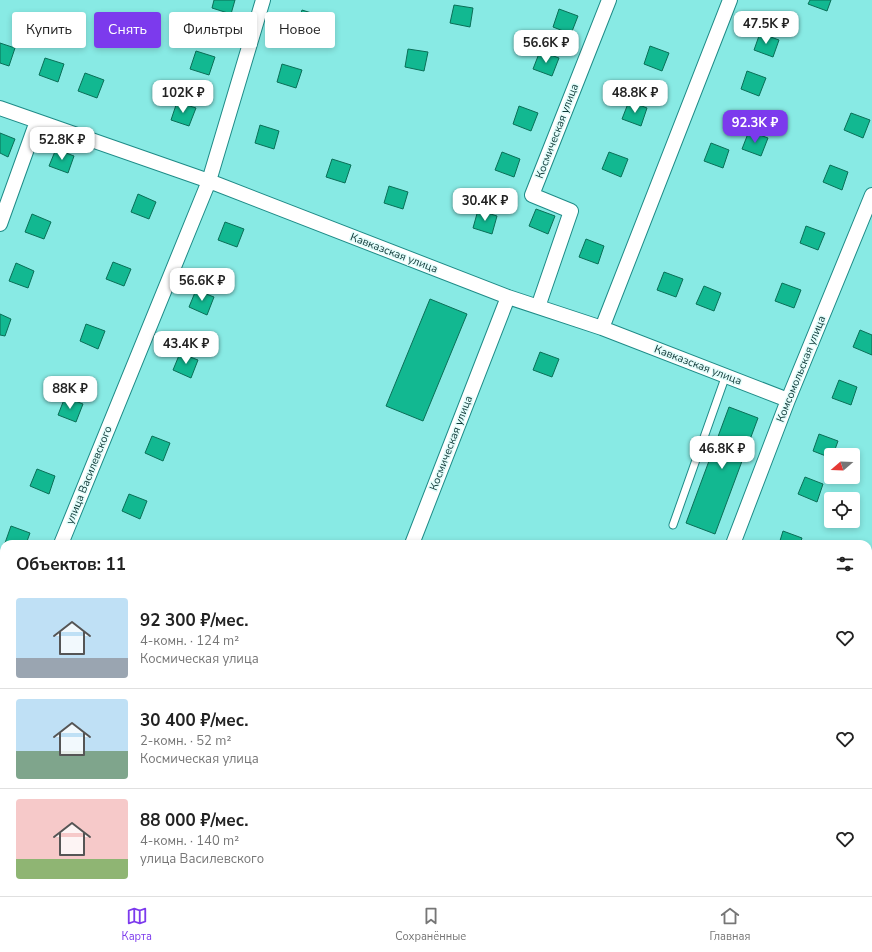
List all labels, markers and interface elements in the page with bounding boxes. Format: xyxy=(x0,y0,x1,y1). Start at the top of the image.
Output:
pin: 47.5K ₽ xyxy=(729,11,803,45)
chip: Купить xyxy=(12,12,86,48)
chip: Снять xyxy=(94,12,161,48)
chip: Фильтры xyxy=(169,12,257,48)
chip: Новое xyxy=(265,12,335,48)
text: 47.5K ₽ xyxy=(743,15,789,33)
pin: 56.6K ₽ xyxy=(509,30,583,64)
text: 56.6K ₽ xyxy=(523,34,569,52)
pin: 102K ₽ xyxy=(150,80,216,114)
pin: 48.8K ₽ xyxy=(598,80,672,114)
street label: Космическая улица xyxy=(532,81,582,181)
text: 102K ₽ xyxy=(161,84,205,102)
text: 48.8K ₽ xyxy=(612,84,658,102)
pin: 92.3K ₽ xyxy=(718,110,792,144)
text: 92.3K ₽ xyxy=(732,114,778,132)
pin: 52.8K ₽ xyxy=(25,127,99,161)
text: 52.8K ₽ xyxy=(39,131,85,149)
pin: 30.4K ₽ xyxy=(448,188,522,222)
text: 30.4K ₽ xyxy=(462,192,508,210)
street label: Кавказская улица xyxy=(348,229,440,277)
pin: 56.6K ₽ xyxy=(165,268,239,302)
text: 56.6K ₽ xyxy=(179,272,225,290)
street label: Комсомольская улица xyxy=(773,313,829,425)
pin: 43.4K ₽ xyxy=(149,331,223,365)
text: 43.4K ₽ xyxy=(163,335,209,353)
street label: Кавказская улица xyxy=(652,341,744,389)
pin: 88K ₽ xyxy=(42,376,98,410)
text: 88K ₽ xyxy=(52,380,88,398)
street label: Космическая улица xyxy=(426,393,476,493)
street label: улица Василевского xyxy=(62,423,116,527)
pin: 46.8K ₽ xyxy=(685,436,759,470)
text: 46.8K ₽ xyxy=(699,440,745,458)
north arrow xyxy=(824,448,860,484)
map controls xyxy=(824,448,860,528)
button: locate xyxy=(824,492,860,528)
text: Объектов: 11 xyxy=(16,553,126,576)
icon: filters xyxy=(834,553,856,575)
text: 92 300 ₽/мес. xyxy=(140,609,248,632)
icon: home xyxy=(48,614,96,662)
icon: heart xyxy=(834,627,856,649)
text: 4-комн. · 124 m² xyxy=(140,632,239,650)
text: Космическая улица xyxy=(140,650,259,668)
text: 30 400 ₽/мес. xyxy=(140,709,248,732)
icon: home xyxy=(48,715,96,763)
icon: heart xyxy=(834,728,856,750)
text: 2-комн. · 52 m² xyxy=(140,732,231,750)
text: Космическая улица xyxy=(140,750,259,768)
text: 88 000 ₽/мес. xyxy=(140,809,248,832)
icon: home xyxy=(48,815,96,863)
icon: heart xyxy=(834,828,856,850)
text: 4-комн. · 140 m² xyxy=(140,832,239,850)
text: улица Василевского xyxy=(140,850,264,868)
tab: Карта xyxy=(122,905,152,944)
tab: Сохранённые xyxy=(395,905,466,944)
tab: Главная xyxy=(709,905,750,944)

